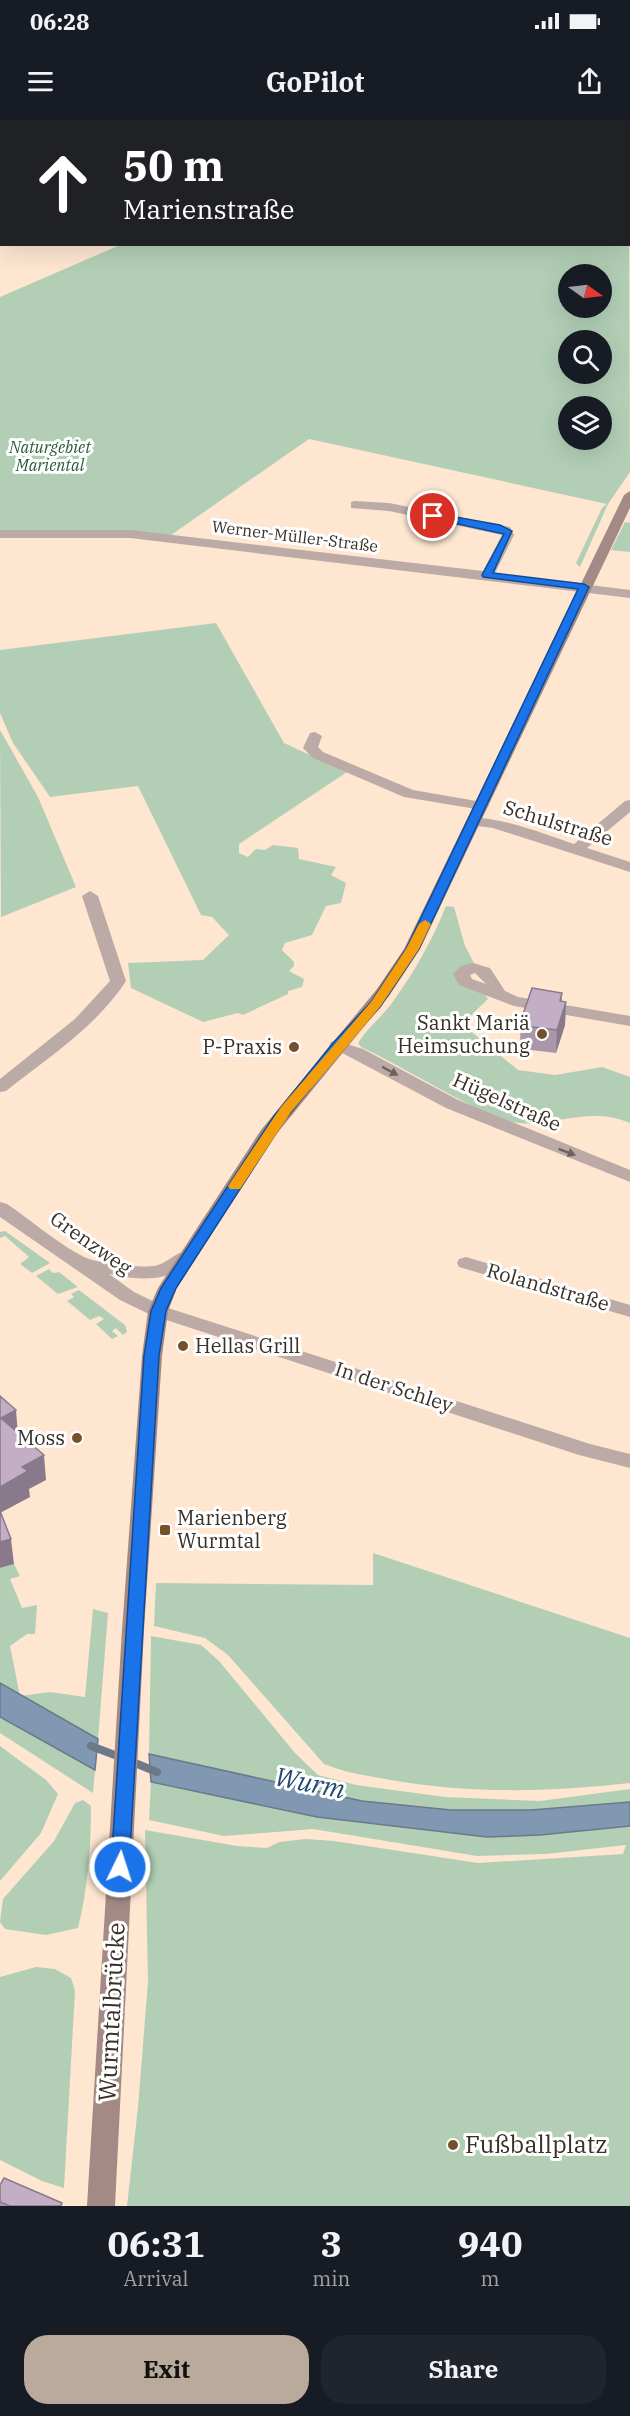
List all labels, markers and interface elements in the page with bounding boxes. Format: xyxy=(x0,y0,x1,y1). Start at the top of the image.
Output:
text: 06:28 xyxy=(30,7,89,36)
text: GoPilot xyxy=(266,64,364,99)
icon: menu xyxy=(24,65,57,98)
icon: share xyxy=(573,65,606,98)
text: 50 m xyxy=(123,138,224,193)
icon: ahead xyxy=(24,144,102,222)
text: Marienstraße xyxy=(123,191,294,226)
north arrow xyxy=(558,264,612,318)
map controls xyxy=(558,264,612,450)
button: search xyxy=(558,330,612,384)
button: layers xyxy=(558,396,612,450)
park label: Naturgebiet Mariental xyxy=(8,437,92,475)
pin xyxy=(407,490,458,541)
icon: arrive xyxy=(416,499,449,532)
street label: Werner-Müller-Straße xyxy=(211,516,379,556)
street label: Schulstraße xyxy=(500,793,616,852)
place label: Sankt Mariä Heimsuchung xyxy=(397,1009,530,1059)
marker: Sankt Mariä Heimsuchung xyxy=(535,1027,549,1041)
place label: P-Praxis xyxy=(202,1033,282,1060)
marker: P-Praxis xyxy=(287,1040,301,1054)
one-way arrow xyxy=(381,1066,399,1076)
street label: Hügelstraße xyxy=(449,1066,566,1137)
one-way arrow xyxy=(558,1148,576,1158)
street label: Grenzweg xyxy=(45,1205,138,1281)
street label: Rolandstraße xyxy=(484,1256,613,1317)
place label: Hellas Grill xyxy=(195,1332,300,1359)
marker: Hellas Grill xyxy=(176,1339,190,1353)
street label: In der Schley xyxy=(332,1355,457,1418)
place label: Moss xyxy=(17,1424,65,1451)
marker: Moss xyxy=(70,1431,84,1445)
place label: Marienberg Wurmtal xyxy=(177,1504,287,1554)
marker: Marienberg Wurmtal xyxy=(158,1523,172,1537)
water label: Wurm xyxy=(272,1759,348,1805)
position arrow xyxy=(88,1835,152,1899)
street label: Wurmtalbrücke xyxy=(90,1922,132,2102)
place label: Fußballplatz xyxy=(465,2128,607,2160)
marker: Fußballplatz xyxy=(446,2138,460,2152)
text: 06:31 xyxy=(107,2220,205,2267)
text: 3 xyxy=(320,2220,342,2267)
text: 940 xyxy=(458,2220,523,2267)
text: Arrival xyxy=(124,2265,189,2292)
text: min xyxy=(312,2265,350,2292)
text: m xyxy=(481,2265,500,2292)
button: Exit xyxy=(24,2335,309,2404)
button: Share xyxy=(321,2335,606,2404)

